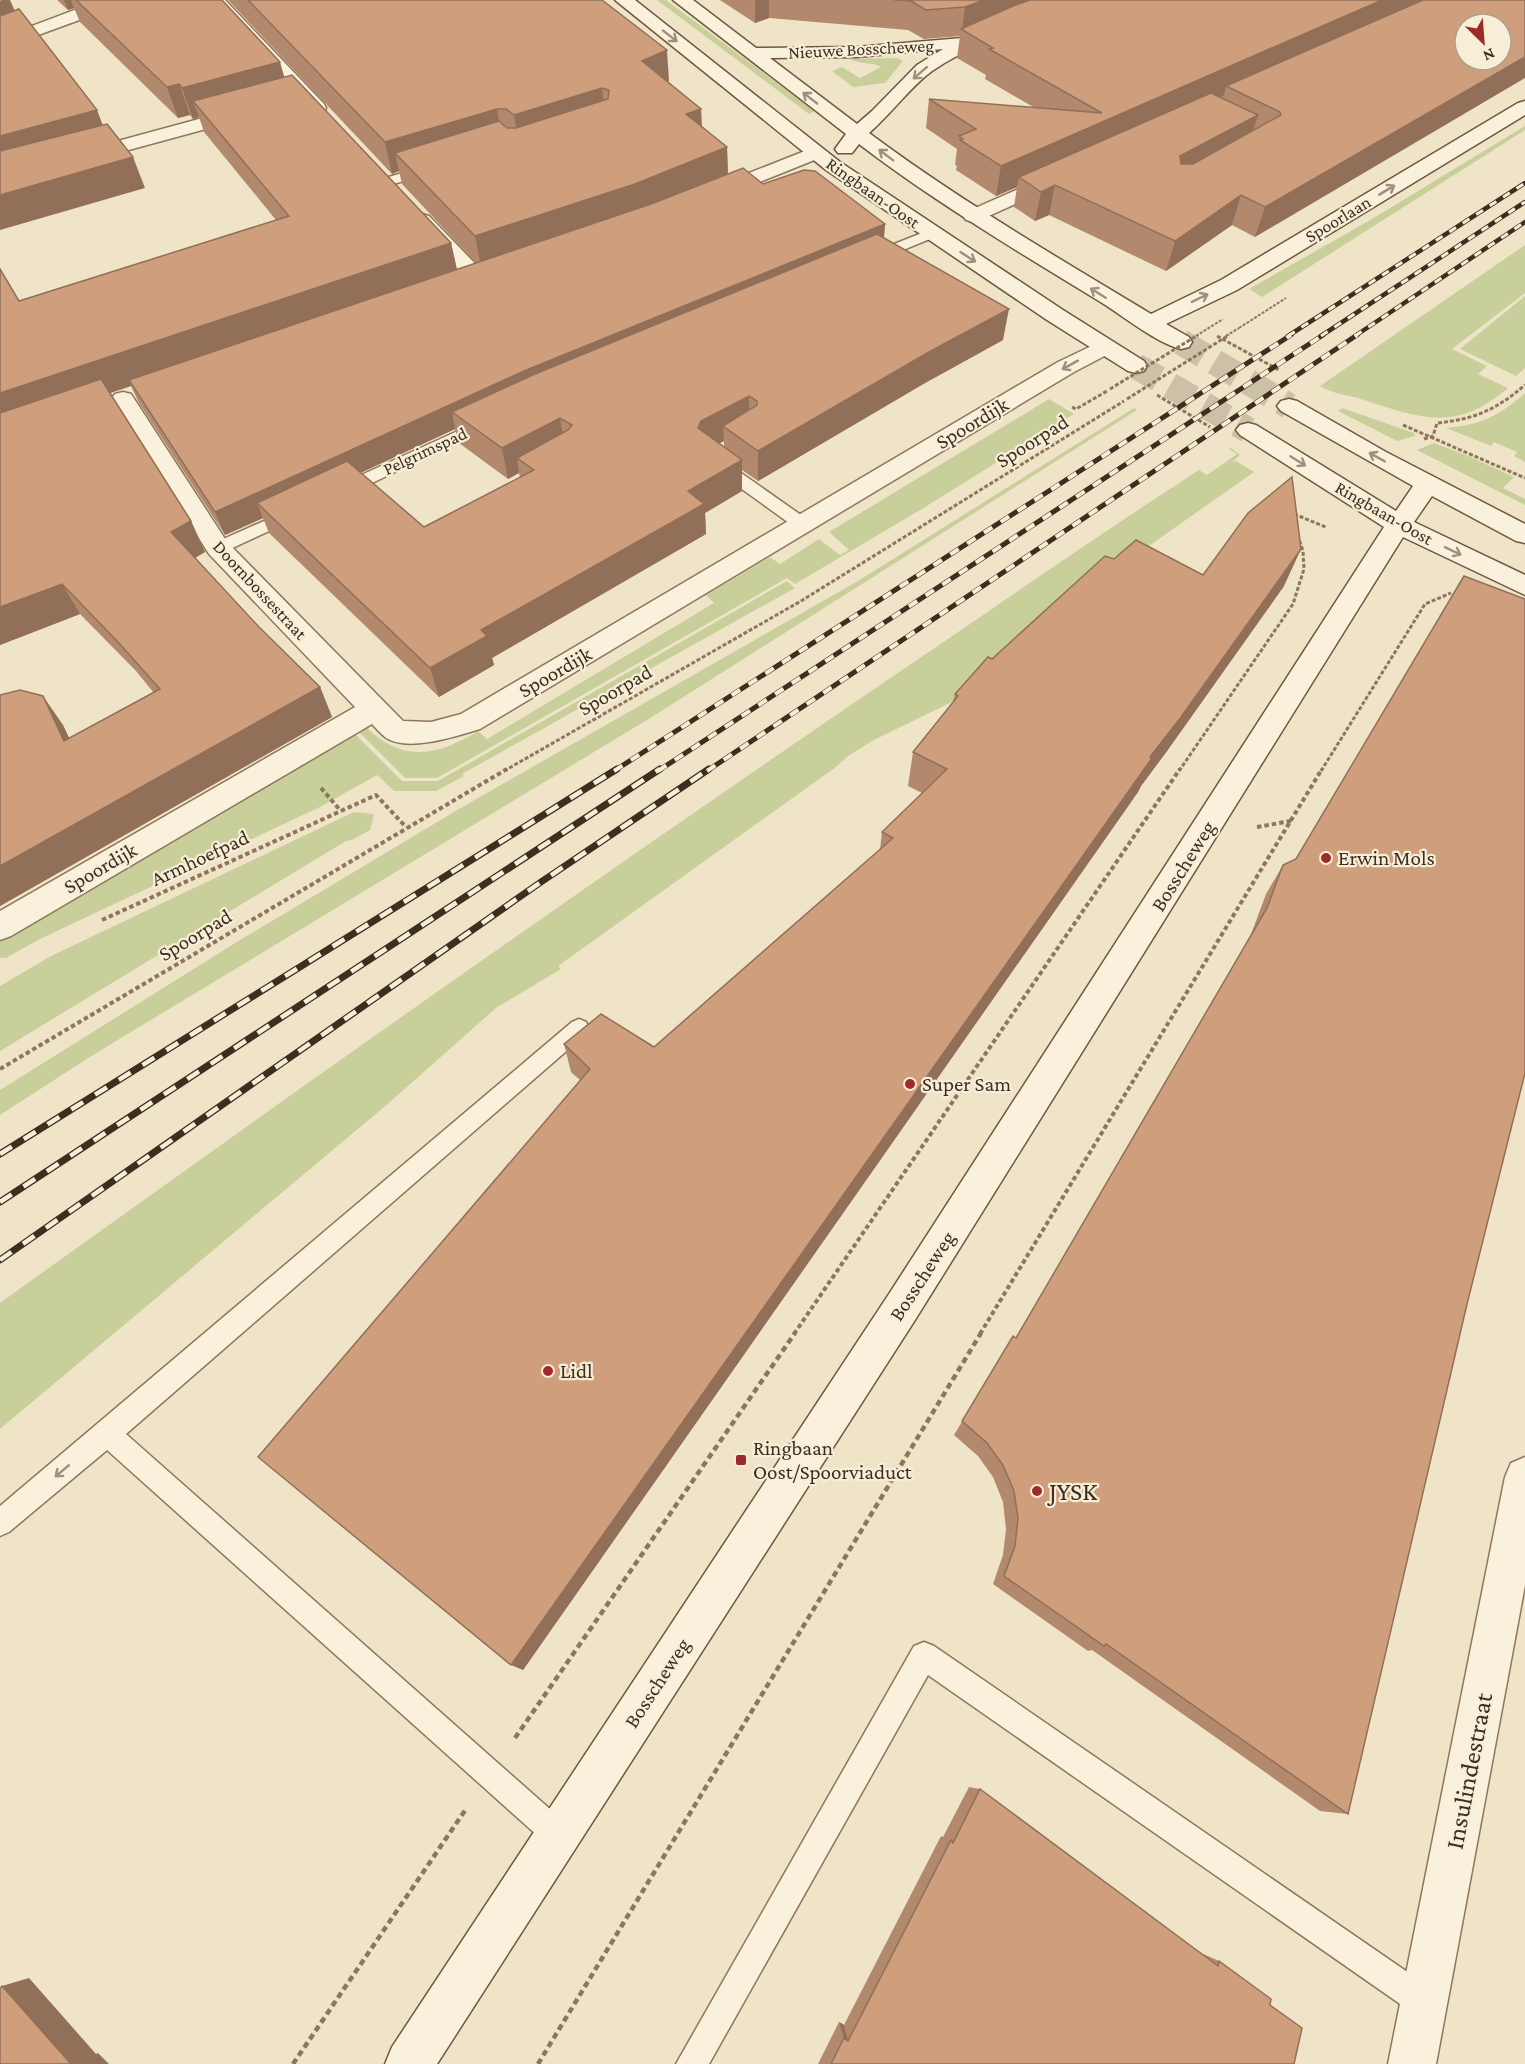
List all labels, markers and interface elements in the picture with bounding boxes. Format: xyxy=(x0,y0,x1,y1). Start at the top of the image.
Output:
north arrow xyxy=(1453,12,1513,72)
one-way arrow xyxy=(662,30,678,43)
street label: Nieuwe Bosscheweg xyxy=(788,35,935,63)
text: N xyxy=(1481,45,1498,65)
one-way arrow xyxy=(913,66,928,80)
one-way arrow xyxy=(803,92,819,104)
one-way arrow xyxy=(878,148,894,161)
street label: Ringbaan-Oost xyxy=(822,153,924,233)
one-way arrow xyxy=(1378,184,1395,196)
street label: Spoorlaan xyxy=(1302,191,1375,246)
one-way arrow xyxy=(959,251,976,263)
one-way arrow xyxy=(1090,287,1107,299)
one-way arrow xyxy=(1191,292,1209,304)
one-way arrow xyxy=(1062,359,1079,371)
street label: Spoordijk xyxy=(931,392,1013,454)
street label: Spoorpad xyxy=(991,409,1073,473)
street label: Pelgrimspad xyxy=(380,423,470,479)
one-way arrow xyxy=(1369,451,1386,463)
one-way arrow xyxy=(1289,455,1306,468)
street label: Ringbaan-Oost xyxy=(1332,477,1437,549)
street label: Doornbossestraat xyxy=(209,536,312,644)
one-way arrow xyxy=(1443,545,1461,557)
street label: Spoordijk xyxy=(514,641,596,703)
street label: Spoorpad xyxy=(574,659,656,721)
street label: Bosscheweg xyxy=(1146,816,1220,916)
street label: Armhoefpad xyxy=(147,825,253,891)
street label: Spoordijk xyxy=(59,837,141,899)
place label: Erwin Mols xyxy=(1338,846,1435,870)
marker: Erwin Mols xyxy=(1319,851,1333,865)
street label: Spoorpad xyxy=(154,904,236,966)
place label: Super Sam xyxy=(922,1072,1011,1096)
marker: Super Sam xyxy=(903,1077,917,1091)
street label: Bosscheweg xyxy=(884,1227,960,1325)
place label: Lidl xyxy=(560,1359,593,1383)
marker: Lidl xyxy=(541,1364,555,1378)
place label: Ringbaan Oost/Spoorviaduct xyxy=(753,1436,913,1484)
marker: Ringbaan Oost/Spoorviaduct xyxy=(734,1453,748,1467)
one-way arrow xyxy=(54,1465,70,1478)
place label: JYSK xyxy=(1047,1477,1098,1506)
marker: JYSK xyxy=(1030,1484,1044,1498)
street label: Bosscheweg xyxy=(619,1634,695,1732)
street label: Insulindestraat xyxy=(1440,1690,1498,1852)

